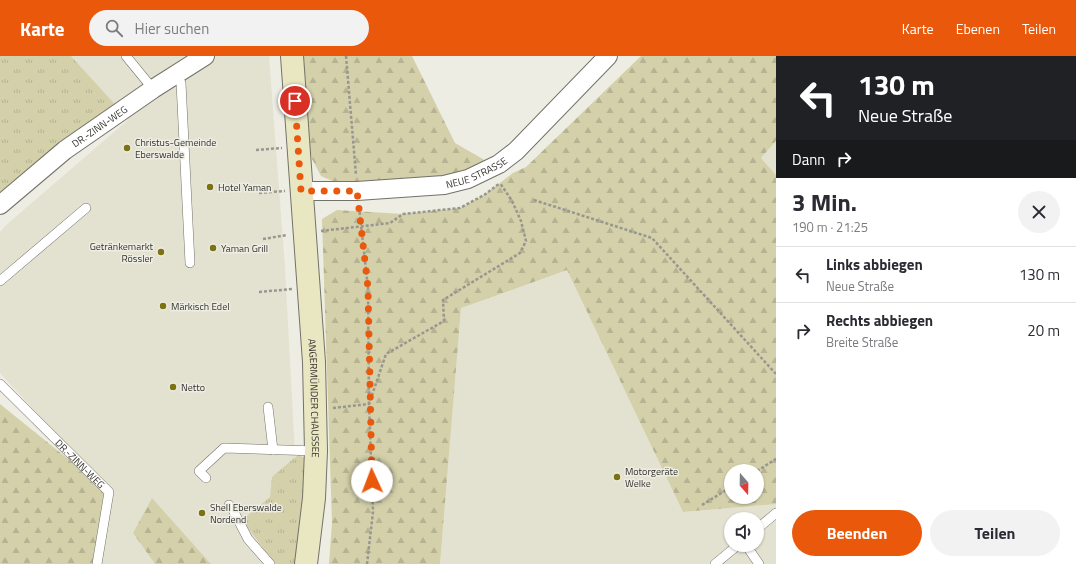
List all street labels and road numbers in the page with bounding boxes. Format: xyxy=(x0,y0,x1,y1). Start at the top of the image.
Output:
street label: DR.-ZINN-WEG xyxy=(69,102,131,151)
street label: NEUE STRASSE xyxy=(444,153,511,192)
street label: ANGERMÜNDER CHAUSSEE xyxy=(304,338,323,458)
street label: DR.-ZINN-WEG xyxy=(52,436,108,492)

